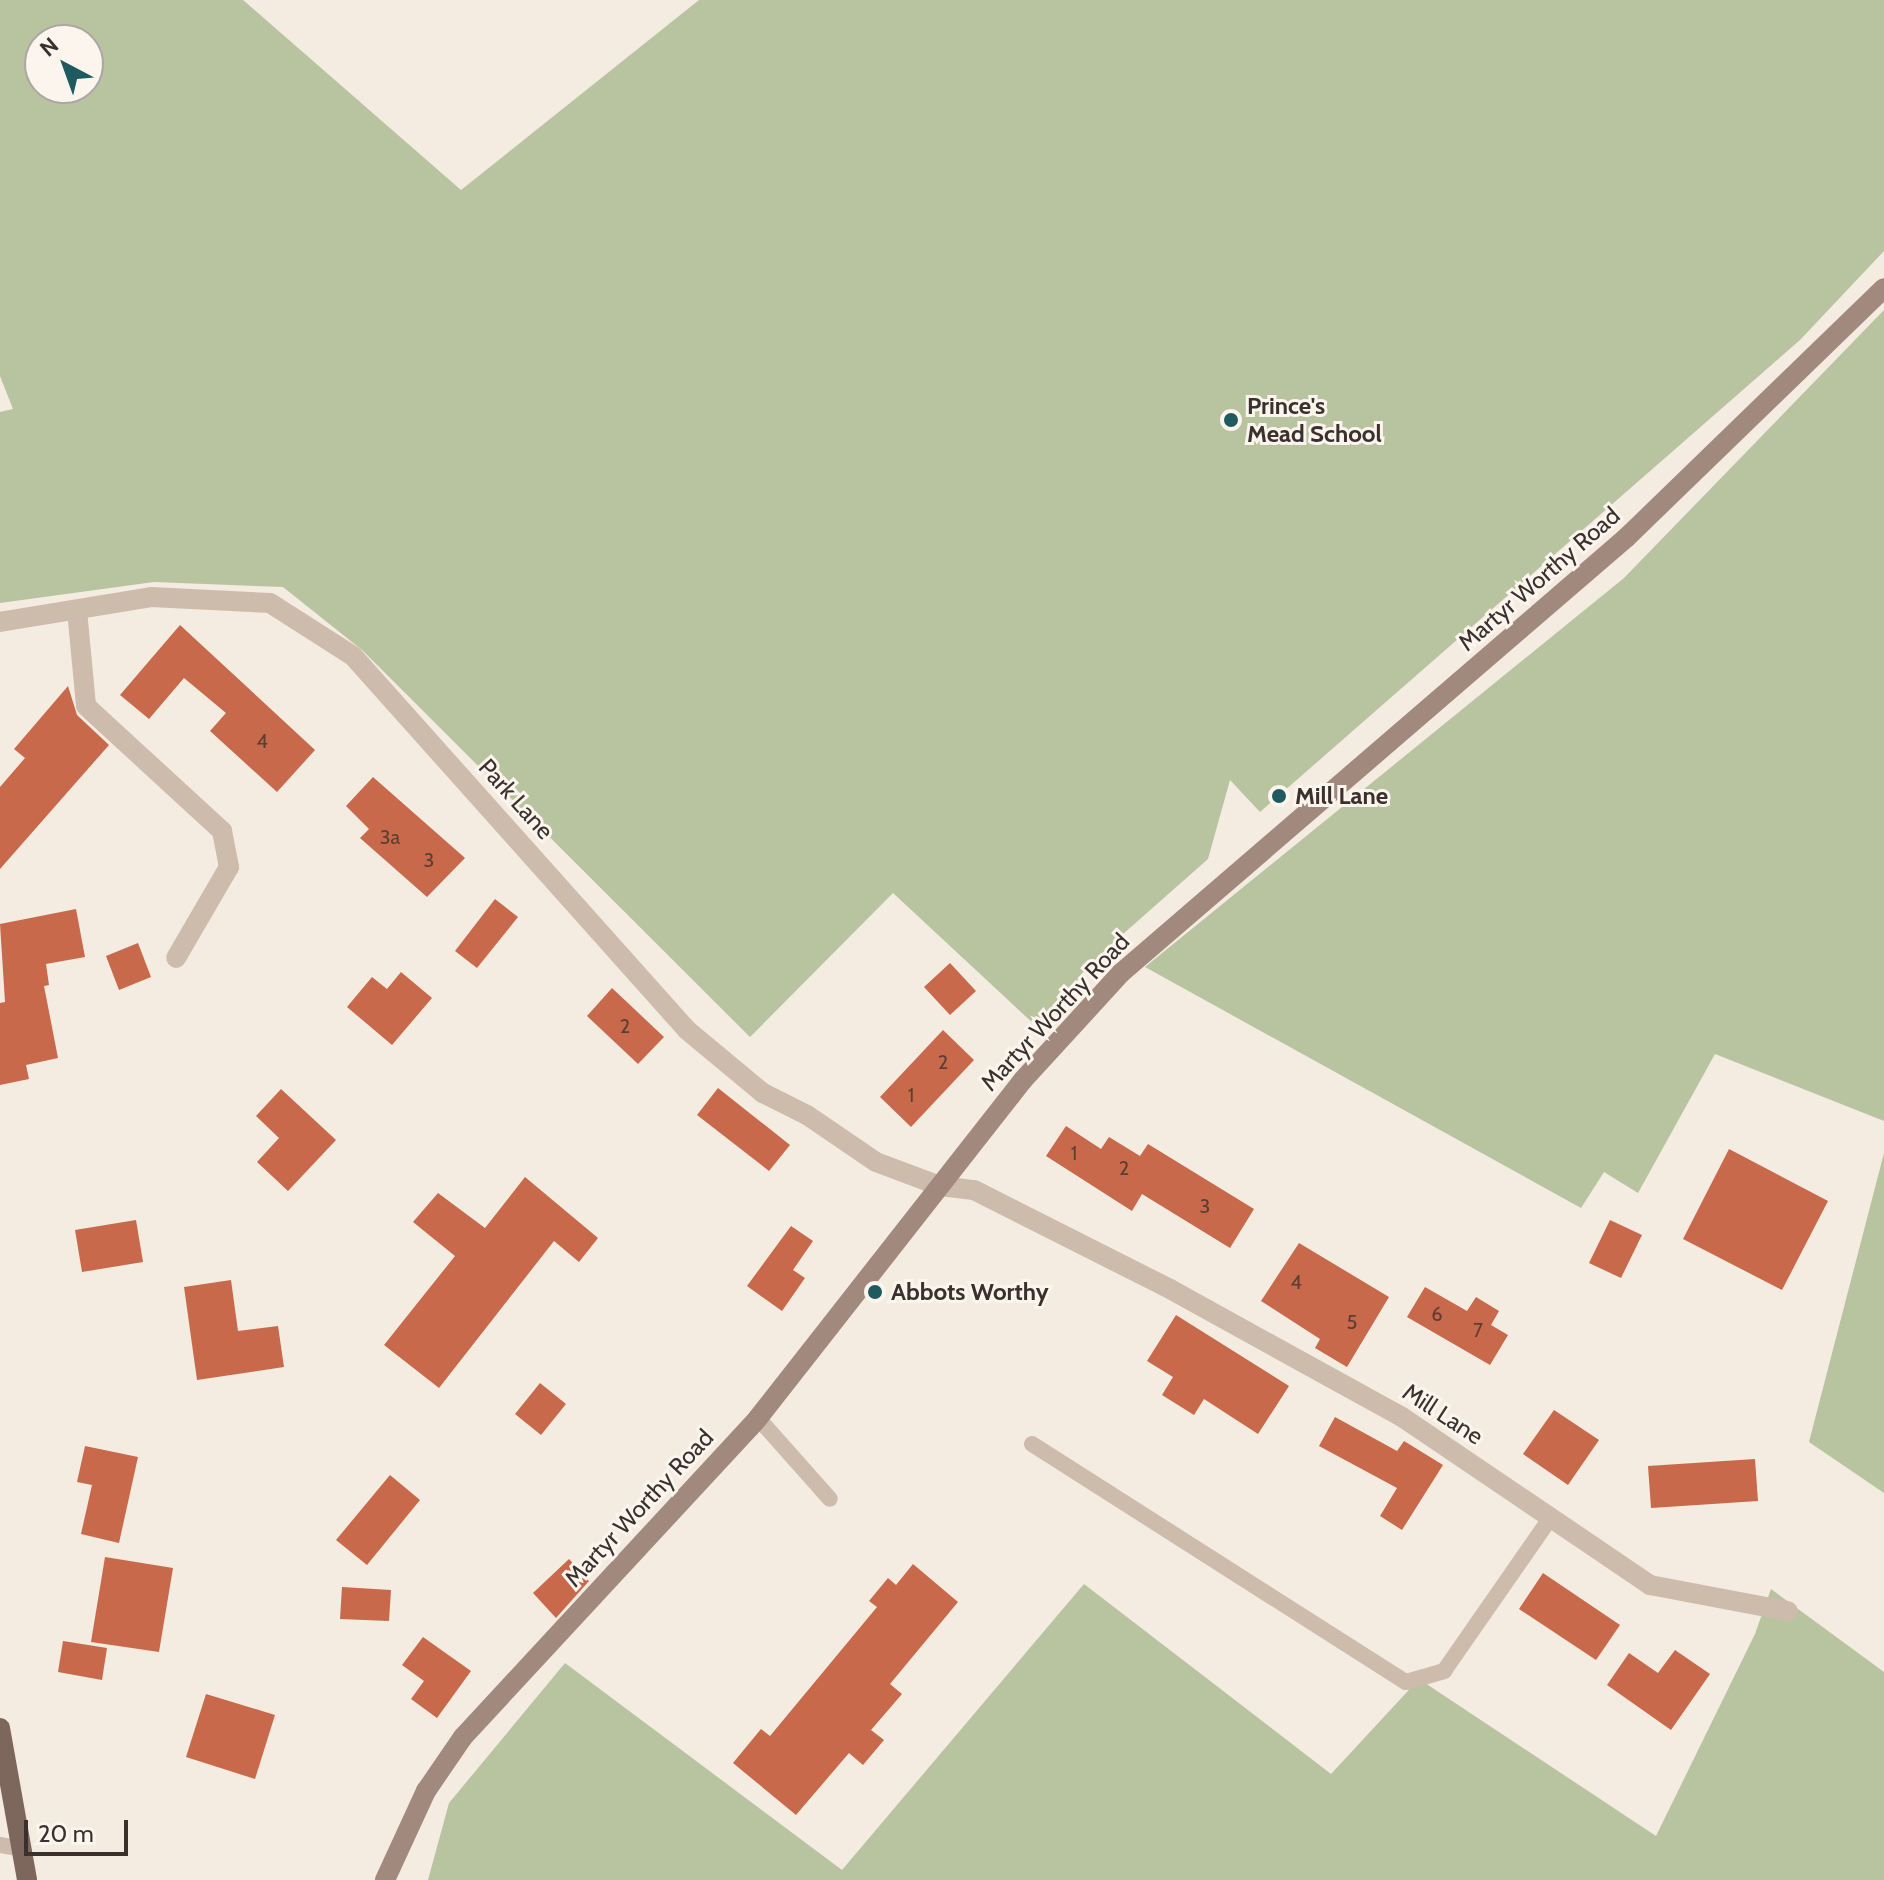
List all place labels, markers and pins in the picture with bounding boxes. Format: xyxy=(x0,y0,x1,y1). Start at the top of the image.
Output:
place label: Prince's Mead School xyxy=(1247,392,1382,448)
marker: Prince's Mead School xyxy=(1222,411,1240,429)
place label: Mill Lane xyxy=(1295,782,1388,810)
marker: Mill Lane xyxy=(1270,787,1288,805)
place label: Abbots Worthy xyxy=(891,1278,1049,1306)
marker: Abbots Worthy xyxy=(866,1283,884,1301)

